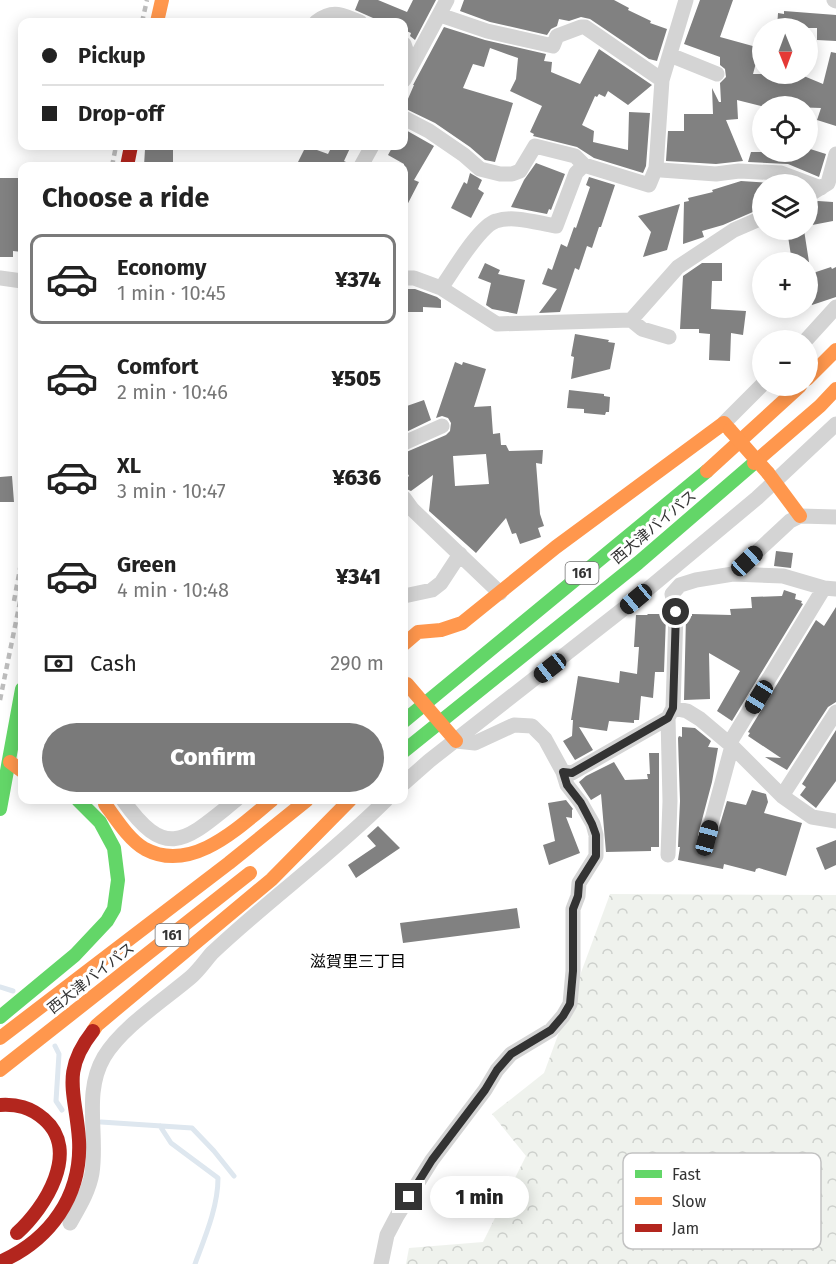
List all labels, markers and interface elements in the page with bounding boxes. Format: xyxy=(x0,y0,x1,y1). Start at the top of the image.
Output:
north arrow xyxy=(752,18,818,84)
map controls xyxy=(752,18,818,396)
text: Pickup xyxy=(78,42,146,69)
button: locate xyxy=(752,96,818,162)
text: Drop-off xyxy=(78,100,164,127)
button: layers xyxy=(752,174,818,240)
text: Choose a ride xyxy=(42,182,209,214)
icon: car xyxy=(45,252,99,306)
button: + xyxy=(752,252,818,318)
text: Economy xyxy=(117,254,206,281)
text: ¥374 xyxy=(335,266,381,293)
text: 1 min · 10:45 xyxy=(117,281,226,305)
button: − xyxy=(752,330,818,396)
icon: car xyxy=(45,351,99,405)
text: Comfort xyxy=(117,353,198,380)
text: ¥505 xyxy=(331,365,381,392)
text: 2 min · 10:46 xyxy=(117,380,228,404)
icon: car xyxy=(45,450,99,504)
text: XL xyxy=(117,452,141,479)
text: ¥636 xyxy=(332,464,381,491)
text: 3 min · 10:47 xyxy=(117,479,226,503)
street label: 西大津バイパス xyxy=(608,486,700,568)
car xyxy=(728,542,766,580)
icon: car xyxy=(45,549,99,603)
text: Green xyxy=(117,551,176,578)
road number: 161 xyxy=(566,562,598,584)
text: ¥341 xyxy=(336,563,381,590)
text: 4 min · 10:48 xyxy=(117,578,229,602)
car xyxy=(616,581,656,617)
route start xyxy=(662,598,689,625)
icon: cash xyxy=(42,647,75,680)
text: Cash xyxy=(90,650,137,677)
car xyxy=(530,650,570,686)
text: 290 m xyxy=(330,651,384,675)
car xyxy=(742,677,776,717)
button: Confirm xyxy=(42,723,384,792)
car xyxy=(694,818,720,858)
road number: 161 xyxy=(156,924,188,946)
street label: 西大津バイパス xyxy=(44,939,138,1017)
district label: 滋賀里三丁目 xyxy=(310,952,406,971)
legend xyxy=(623,1153,821,1249)
text: Fast xyxy=(672,1165,701,1184)
callout: 1 min xyxy=(430,1176,529,1218)
route end xyxy=(395,1183,422,1210)
text: 1 min xyxy=(456,1185,503,1209)
text: Slow xyxy=(672,1192,707,1211)
text: Jam xyxy=(672,1219,699,1238)

